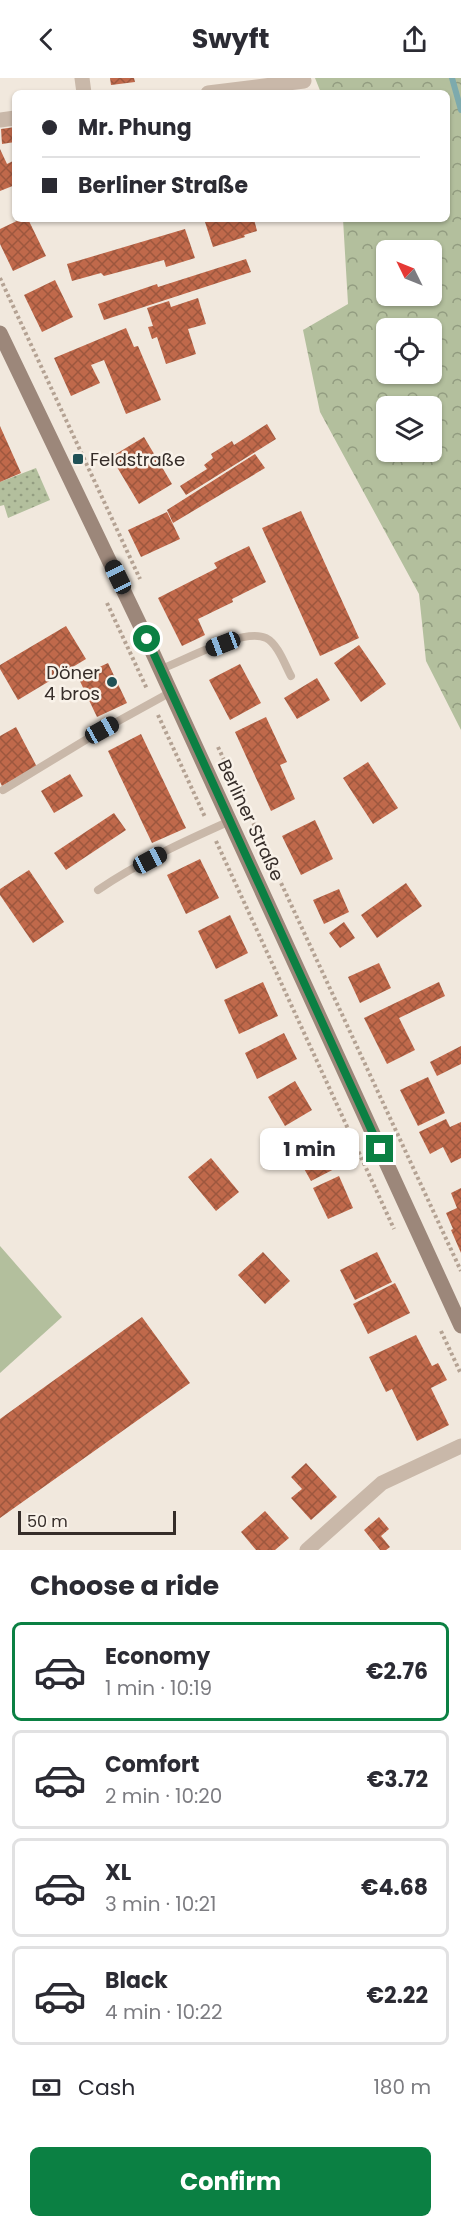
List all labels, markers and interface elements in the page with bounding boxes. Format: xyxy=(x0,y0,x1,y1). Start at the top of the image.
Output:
text: Swyft xyxy=(192,20,269,57)
icon: back xyxy=(30,23,63,56)
icon: share xyxy=(398,23,431,56)
text: Mr. Phung xyxy=(78,112,192,143)
text: Berliner Straße xyxy=(78,170,248,201)
north arrow xyxy=(376,240,442,306)
map controls xyxy=(376,240,442,462)
button: locate xyxy=(376,318,442,384)
button: layers xyxy=(376,396,442,462)
place label: Feldstraße xyxy=(90,447,185,472)
marker: Feldstraße xyxy=(71,452,85,466)
car xyxy=(102,557,134,597)
route start xyxy=(133,625,160,652)
car xyxy=(203,629,243,659)
place label: Döner 4 bros xyxy=(44,660,100,706)
marker: Döner 4 bros xyxy=(105,675,119,689)
car xyxy=(82,713,122,747)
street label: Berliner Straße xyxy=(212,755,290,885)
car xyxy=(130,844,170,876)
callout: 1 min xyxy=(260,1128,359,1170)
text: 1 min xyxy=(283,1135,336,1163)
route end xyxy=(366,1135,393,1162)
scale bar xyxy=(18,1508,176,1536)
text: 50 m xyxy=(27,1510,68,1533)
text: Choose a ride xyxy=(30,1567,219,1604)
text: Economy xyxy=(105,1641,210,1672)
icon: car xyxy=(33,1645,87,1699)
text: €2.76 xyxy=(366,1656,428,1687)
text: 1 min · 10:19 xyxy=(105,1674,212,1702)
text: Comfort xyxy=(105,1749,199,1780)
icon: car xyxy=(33,1753,87,1807)
text: €3.72 xyxy=(367,1764,428,1795)
text: 2 min · 10:20 xyxy=(105,1782,222,1810)
text: XL xyxy=(105,1857,131,1888)
icon: car xyxy=(33,1861,87,1915)
text: €4.68 xyxy=(361,1872,428,1903)
text: 3 min · 10:21 xyxy=(105,1890,216,1918)
text: Black xyxy=(105,1965,168,1996)
icon: car xyxy=(33,1969,87,2023)
text: €2.22 xyxy=(367,1980,428,2011)
text: 4 min · 10:22 xyxy=(105,1998,222,2026)
icon: cash xyxy=(30,2071,63,2104)
text: Cash xyxy=(78,2072,135,2103)
text: 180 m xyxy=(373,2073,431,2101)
button: Confirm xyxy=(30,2147,431,2216)

